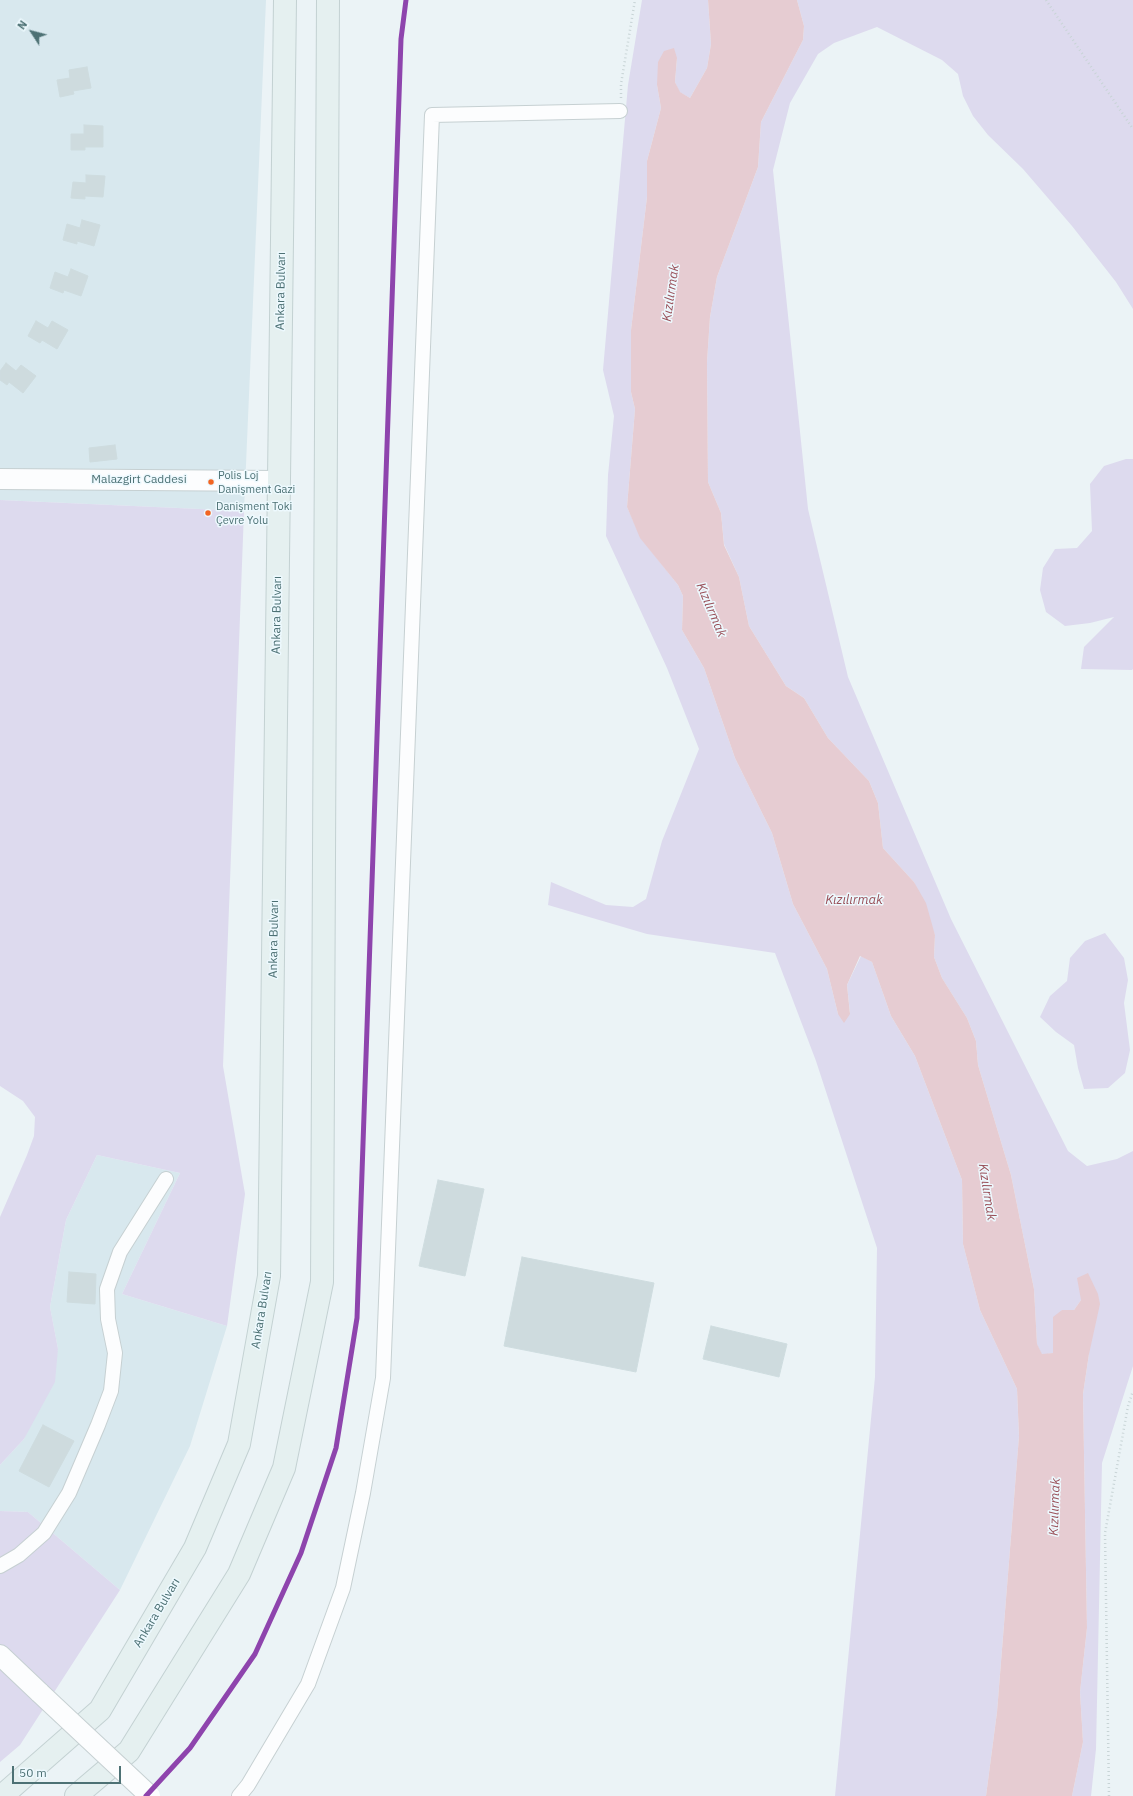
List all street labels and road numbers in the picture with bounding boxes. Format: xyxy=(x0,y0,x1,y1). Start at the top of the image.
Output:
street label: Ankara Bulvarı xyxy=(273,252,289,330)
street label: Malazgirt Caddesi xyxy=(91,473,187,487)
street label: Ankara Bulvarı xyxy=(269,576,285,654)
street label: Ankara Bulvarı xyxy=(266,900,282,978)
street label: Ankara Bulvarı xyxy=(249,1270,275,1350)
street label: Ankara Bulvarı xyxy=(131,1576,183,1650)

